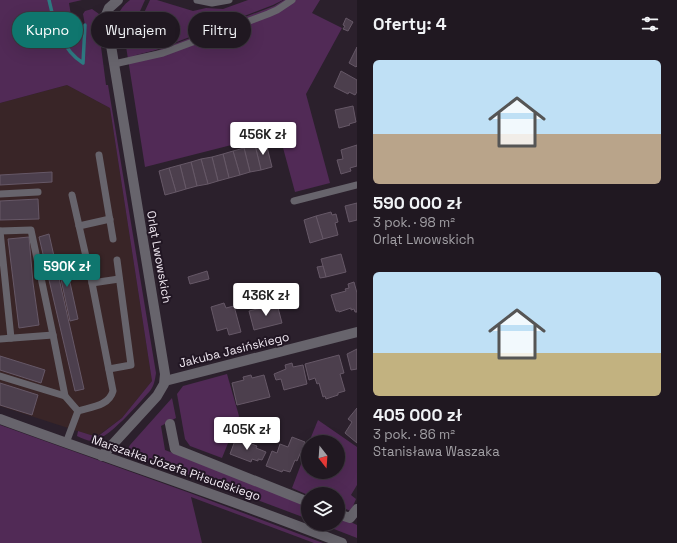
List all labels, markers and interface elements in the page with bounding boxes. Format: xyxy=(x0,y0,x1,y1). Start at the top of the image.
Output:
chip: Kupno xyxy=(12,12,83,48)
chip: Wynajem xyxy=(91,12,180,48)
chip: Filtry xyxy=(188,12,251,48)
text: Oferty: 4 xyxy=(373,13,447,35)
icon: filters xyxy=(639,13,661,35)
icon: home xyxy=(481,86,553,158)
pin: 456K zł xyxy=(226,122,300,156)
text: 456K zł xyxy=(239,126,287,143)
text: 590 000 zł xyxy=(373,192,462,214)
street label: Orląt Lwowskich xyxy=(143,210,175,304)
text: 3 pok. · 98 m² xyxy=(373,214,455,231)
text: Orląt Lwowskich xyxy=(373,231,474,248)
pin: 590K zł xyxy=(30,254,104,288)
text: 590K zł xyxy=(43,258,91,275)
pin: 436K zł xyxy=(229,283,303,317)
text: 436K zł xyxy=(242,287,290,304)
icon: home xyxy=(481,298,553,370)
street label: Jakuba Jasińskiego xyxy=(177,329,291,371)
text: 405 000 zł xyxy=(373,404,462,426)
pin: 405K zł xyxy=(210,417,284,451)
text: 405K zł xyxy=(223,421,271,438)
text: 3 pok. · 86 m² xyxy=(373,426,455,443)
street label: Marszałka Józefa Piłsudskiego xyxy=(89,431,263,505)
north arrow xyxy=(301,435,345,479)
map controls xyxy=(301,435,345,531)
text: Stanisława Waszaka xyxy=(373,443,500,460)
button: layers xyxy=(301,487,345,531)

